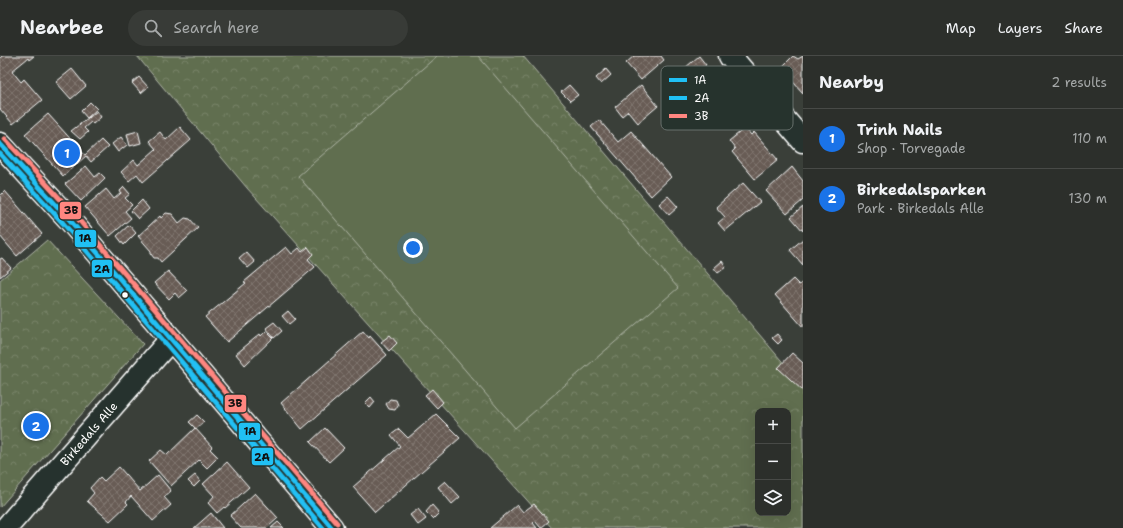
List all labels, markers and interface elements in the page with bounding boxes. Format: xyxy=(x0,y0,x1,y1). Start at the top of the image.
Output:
search box xyxy=(128,10,408,46)
text: Nearbee xyxy=(20,15,104,40)
icon: search xyxy=(142,17,164,39)
text: Search here xyxy=(174,18,259,38)
text: Map xyxy=(946,19,976,37)
text: Layers xyxy=(998,19,1042,37)
text: Share xyxy=(1064,19,1103,37)
legend xyxy=(661,66,793,130)
text: Nearby xyxy=(819,71,884,93)
text: 1A xyxy=(694,73,706,88)
text: 2 results xyxy=(1051,74,1107,91)
text: 2A xyxy=(694,91,709,106)
text: 3B xyxy=(694,109,709,124)
text: Trinh Nails xyxy=(857,120,942,140)
text: 1 xyxy=(829,130,835,147)
text: 110 m xyxy=(1072,130,1107,147)
pin: 1 xyxy=(54,138,80,168)
text: Shop · Torvegade xyxy=(857,140,966,157)
text: Birkedalsparken xyxy=(857,180,986,200)
text: 2 xyxy=(827,190,837,207)
text: 130 m xyxy=(1069,190,1107,207)
text: Park · Birkedals Alle xyxy=(857,200,984,217)
line badge: 3B xyxy=(59,201,82,220)
text: 3B xyxy=(64,203,78,218)
line badge: 1A xyxy=(74,229,97,248)
text: 1A xyxy=(78,231,92,246)
your location xyxy=(403,238,423,258)
line badge: 2A xyxy=(91,259,113,278)
text: 2A xyxy=(94,262,111,277)
unlabelled marker xyxy=(120,290,130,300)
line badge: 3B xyxy=(224,394,247,413)
text: 3B xyxy=(228,396,242,411)
street label: Birkedals Alle xyxy=(57,398,121,469)
map controls xyxy=(755,408,791,516)
button: + xyxy=(755,408,791,444)
pin: 2 xyxy=(23,411,49,441)
line badge: 1A xyxy=(238,422,261,441)
text: 1A xyxy=(243,424,257,439)
button: − xyxy=(755,444,791,480)
line badge: 2A xyxy=(251,447,274,466)
text: 2A xyxy=(254,450,271,465)
button: layers xyxy=(755,480,791,516)

